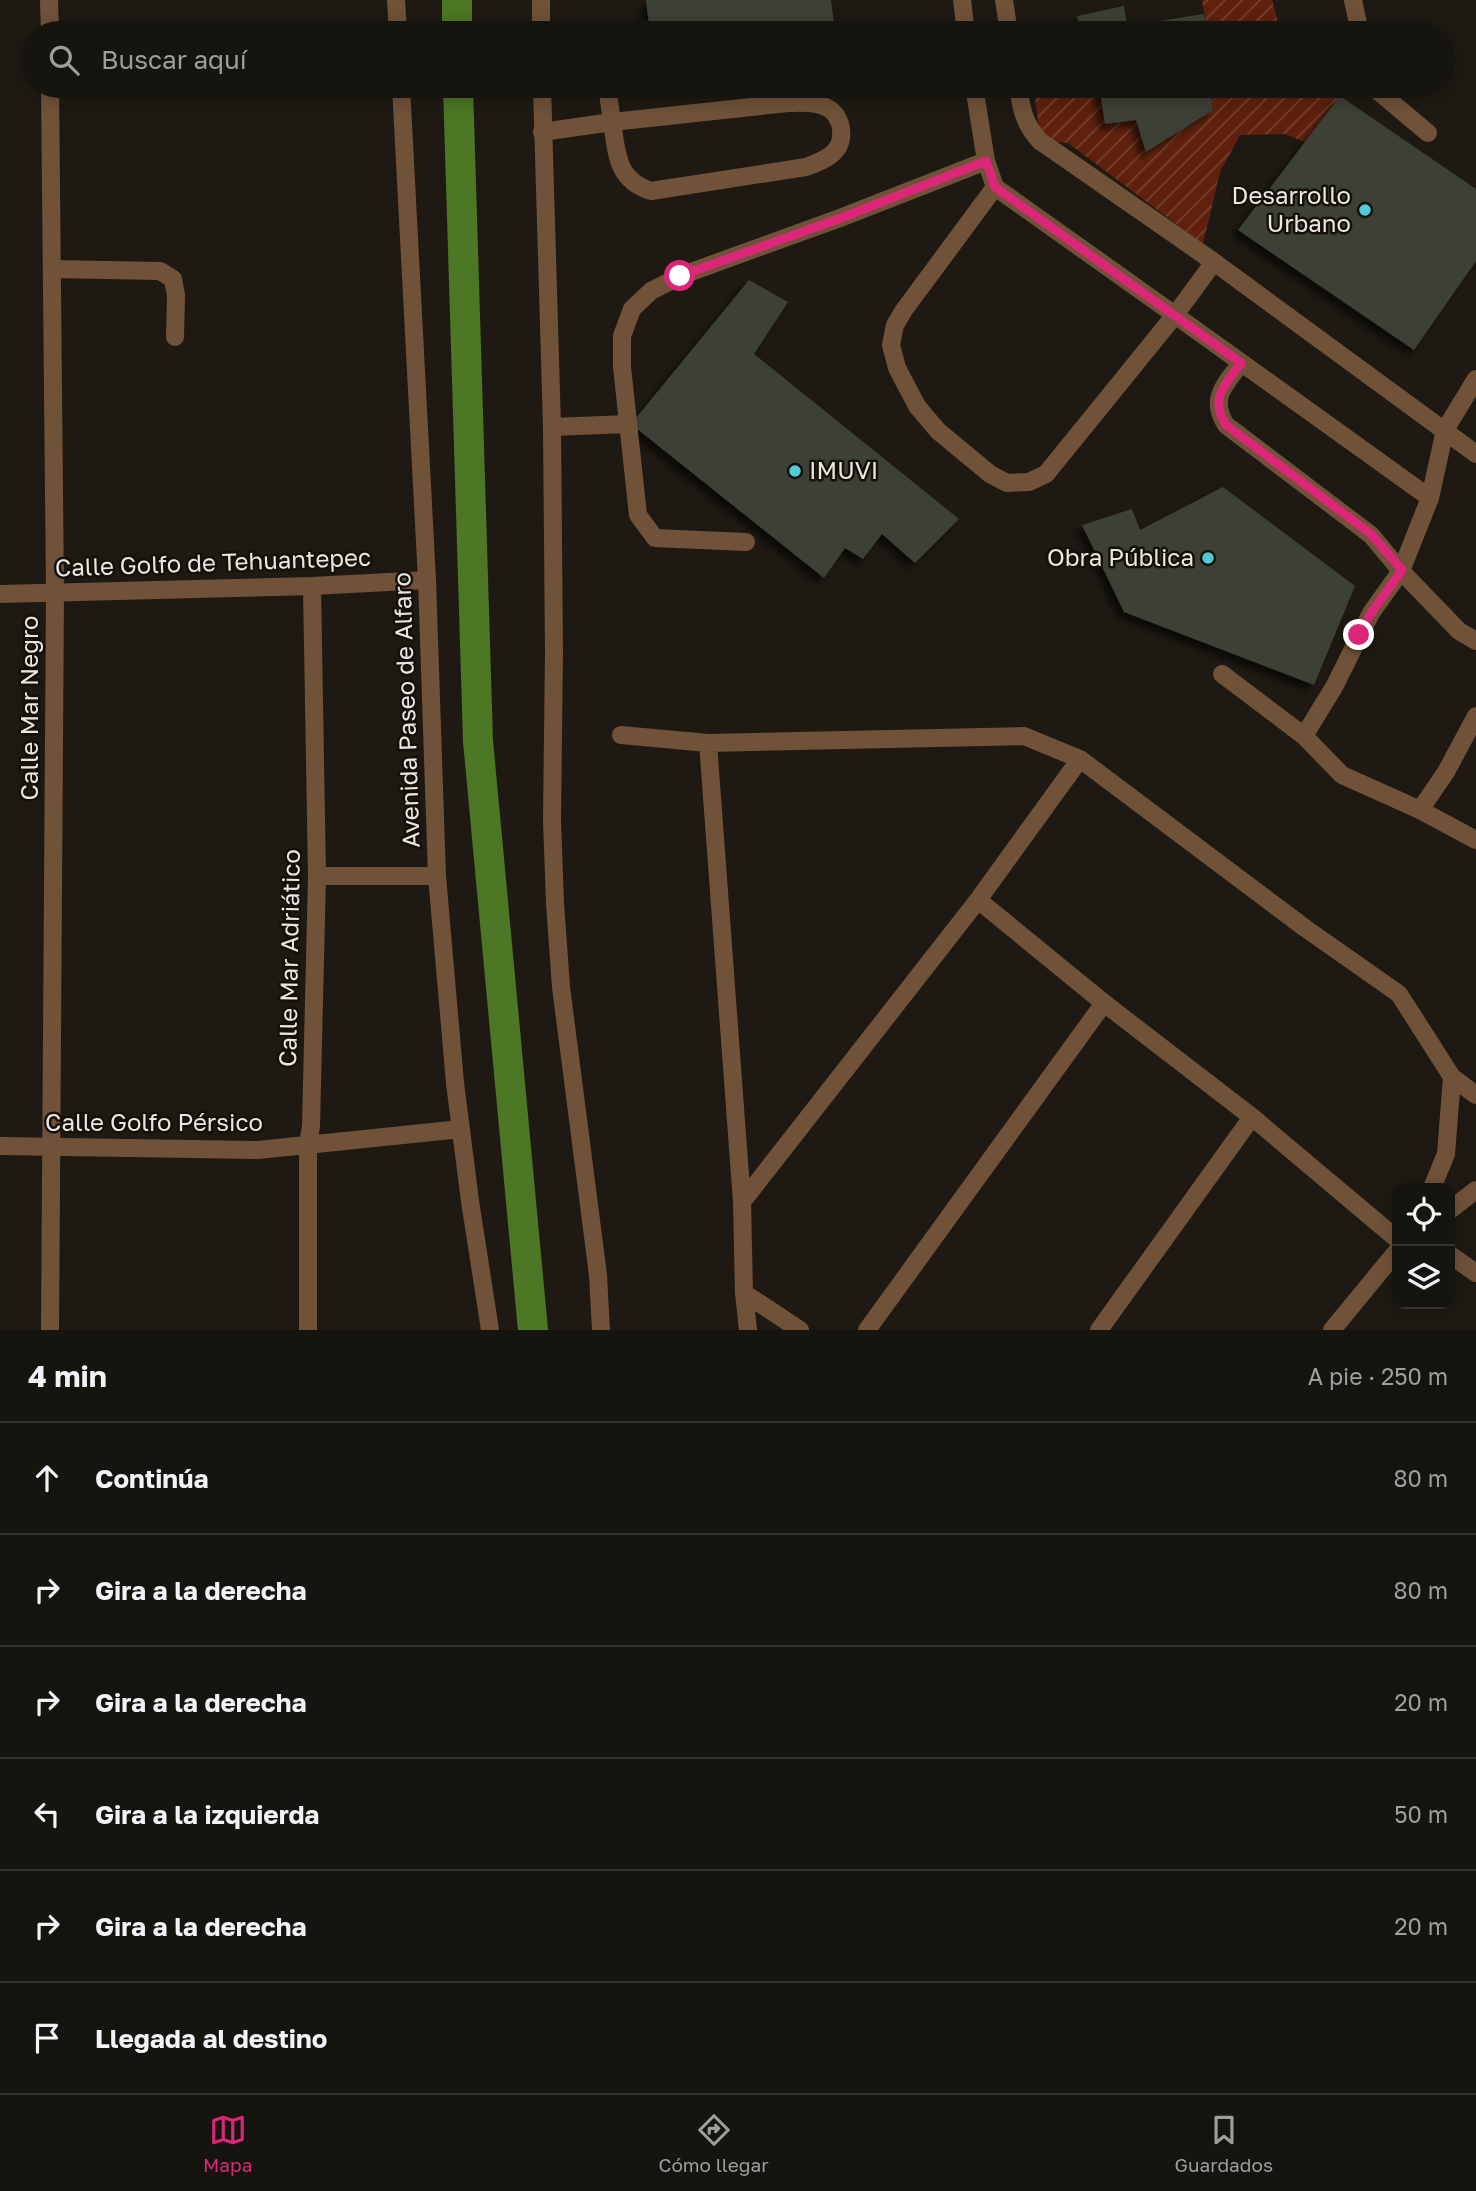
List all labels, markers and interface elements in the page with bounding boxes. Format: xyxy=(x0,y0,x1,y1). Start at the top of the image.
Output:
search box xyxy=(21,21,1455,98)
icon: search xyxy=(45,41,83,79)
text: Buscar aquí xyxy=(101,44,247,75)
place label: Desarrollo Urbano xyxy=(1232,180,1351,237)
marker: Desarrollo Urbano xyxy=(1357,202,1373,218)
route start xyxy=(664,260,695,291)
place label: IMUVI xyxy=(809,455,878,484)
marker: IMUVI xyxy=(787,463,803,479)
street label: Calle Golfo de Tehuantepec xyxy=(54,541,372,582)
place label: Obra Pública xyxy=(1047,542,1194,571)
marker: Obra Pública xyxy=(1200,550,1216,566)
street label: Avenida Paseo de Alfaro xyxy=(386,572,425,848)
street label: Calle Mar Negro xyxy=(14,616,43,800)
route end xyxy=(1343,619,1374,650)
street label: Calle Mar Adriático xyxy=(272,849,305,1067)
street label: Calle Golfo Pérsico xyxy=(45,1107,263,1136)
map controls xyxy=(1392,1183,1455,1309)
button: locate xyxy=(1392,1183,1455,1246)
button: layers xyxy=(1392,1246,1455,1309)
text: 4 min xyxy=(28,1358,107,1394)
text: A pie · 250 m xyxy=(1308,1362,1448,1390)
icon: ahead xyxy=(28,1459,66,1497)
text: Continúa xyxy=(95,1463,209,1494)
text: 80 m xyxy=(1394,1464,1448,1492)
icon: right xyxy=(28,1571,66,1609)
text: Gira a la derecha xyxy=(95,1575,307,1606)
text: 80 m xyxy=(1394,1576,1448,1604)
icon: right xyxy=(28,1683,66,1721)
text: Gira a la derecha xyxy=(95,1687,307,1718)
text: 20 m xyxy=(1394,1688,1448,1716)
icon: left xyxy=(28,1795,66,1833)
text: Gira a la izquierda xyxy=(95,1799,319,1830)
text: 50 m xyxy=(1394,1800,1448,1828)
icon: right xyxy=(28,1907,66,1945)
text: Gira a la derecha xyxy=(95,1911,307,1942)
text: 20 m xyxy=(1394,1912,1448,1940)
icon: arrive xyxy=(28,2019,66,2057)
text: Llegada al destino xyxy=(95,2023,327,2054)
tab: Mapa xyxy=(203,2111,252,2176)
tab: Cómo llegar xyxy=(658,2111,769,2176)
tab: Guardados xyxy=(1175,2111,1273,2176)

